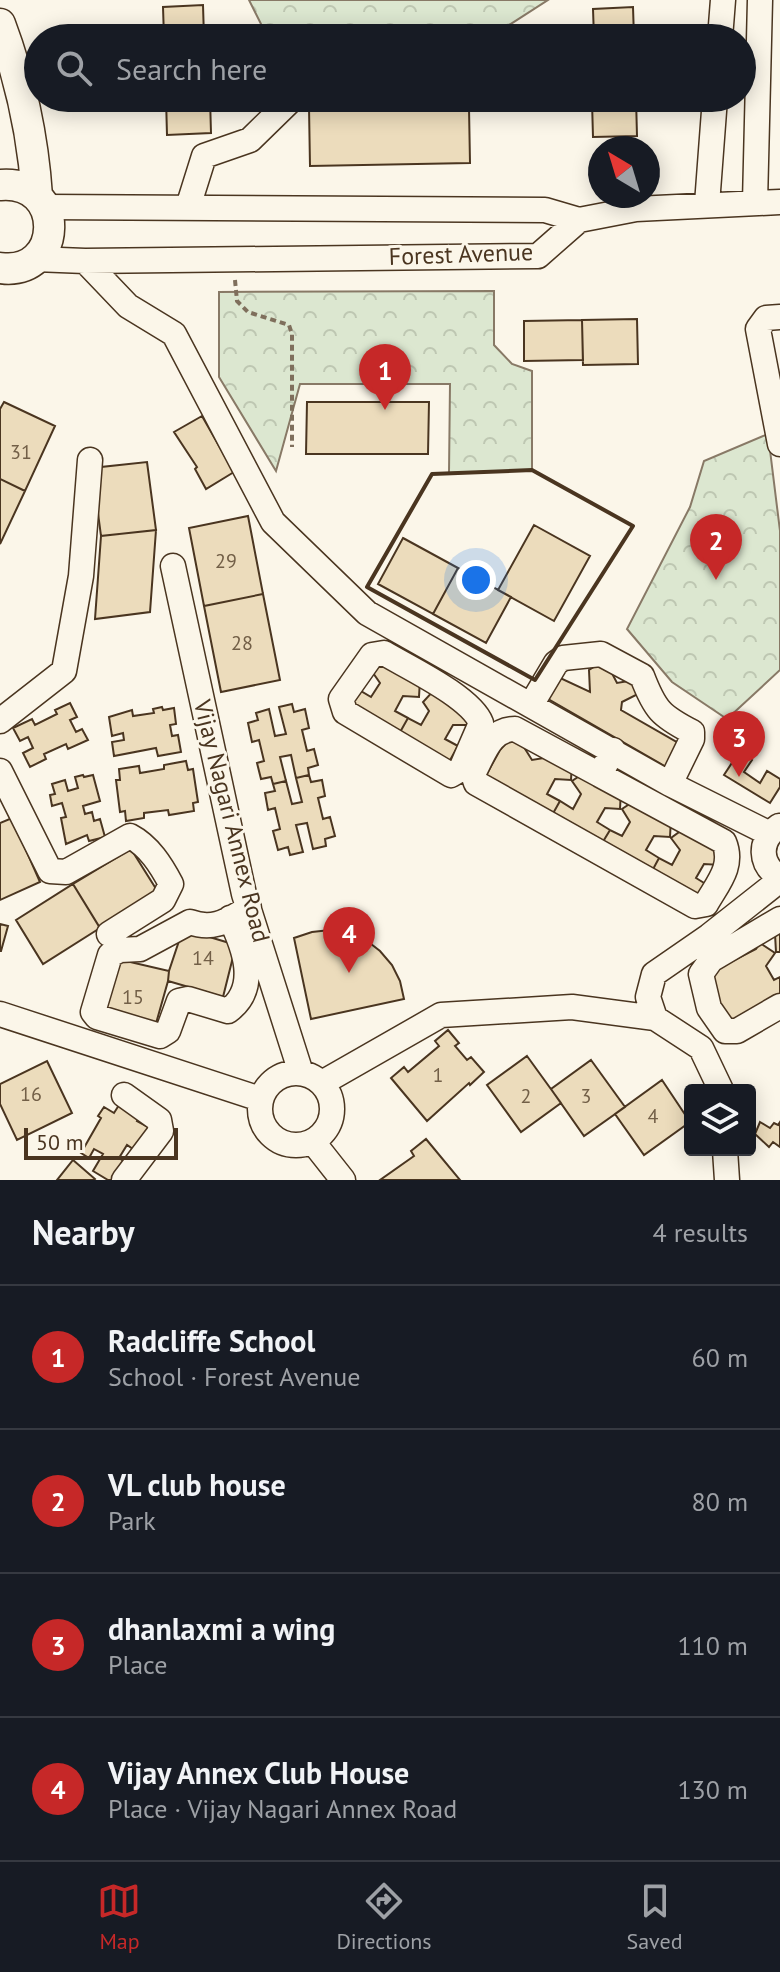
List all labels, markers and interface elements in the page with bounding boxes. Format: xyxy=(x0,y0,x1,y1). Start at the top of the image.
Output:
search box xyxy=(24,24,756,112)
icon: search xyxy=(52,46,96,90)
text: Search here xyxy=(116,49,267,88)
north arrow xyxy=(588,136,660,208)
street label: Forest Avenue xyxy=(388,236,534,272)
pin: 1 xyxy=(359,344,411,410)
house number: 31 xyxy=(10,439,32,465)
pin: 2 xyxy=(690,514,742,580)
house number: 29 xyxy=(215,548,237,574)
your location xyxy=(456,560,496,600)
house number: 28 xyxy=(231,630,253,656)
street label: Vijay Nagari Annex Road xyxy=(187,695,277,946)
pin: 3 xyxy=(713,711,765,777)
pin: 4 xyxy=(323,907,375,973)
house number: 14 xyxy=(192,945,214,971)
house number: 15 xyxy=(122,984,144,1010)
house number: 1 xyxy=(433,1062,443,1088)
house number: 16 xyxy=(20,1081,42,1107)
house number: 2 xyxy=(521,1083,531,1109)
house number: 3 xyxy=(581,1083,591,1109)
map controls xyxy=(684,1084,756,1156)
button: layers xyxy=(684,1084,756,1156)
house number: 4 xyxy=(648,1103,659,1129)
scale bar xyxy=(24,1124,178,1160)
text: 50 m xyxy=(36,1128,84,1156)
text: Nearby xyxy=(32,1210,134,1254)
text: 4 results xyxy=(653,1216,748,1249)
text: Radcliffe School xyxy=(108,1321,315,1360)
text: 1 xyxy=(51,1341,65,1374)
text: 60 m xyxy=(692,1341,748,1374)
text: School · Forest Avenue xyxy=(108,1360,361,1393)
text: VL club house xyxy=(108,1465,286,1504)
text: 2 xyxy=(51,1485,65,1518)
text: 80 m xyxy=(692,1485,748,1518)
text: Park xyxy=(108,1504,156,1537)
text: dhanlaxmi a wing xyxy=(108,1609,335,1648)
text: 3 xyxy=(51,1629,65,1662)
text: 110 m xyxy=(677,1629,748,1662)
text: Place xyxy=(108,1648,167,1681)
text: Vijay Annex Club House xyxy=(108,1753,409,1792)
text: 4 xyxy=(51,1773,65,1806)
text: 130 m xyxy=(677,1773,748,1806)
text: Place · Vijay Nagari Annex Road xyxy=(108,1792,457,1825)
tab: Map xyxy=(97,1879,141,1955)
tab: Directions xyxy=(336,1879,432,1955)
tab: Saved xyxy=(627,1879,682,1955)

